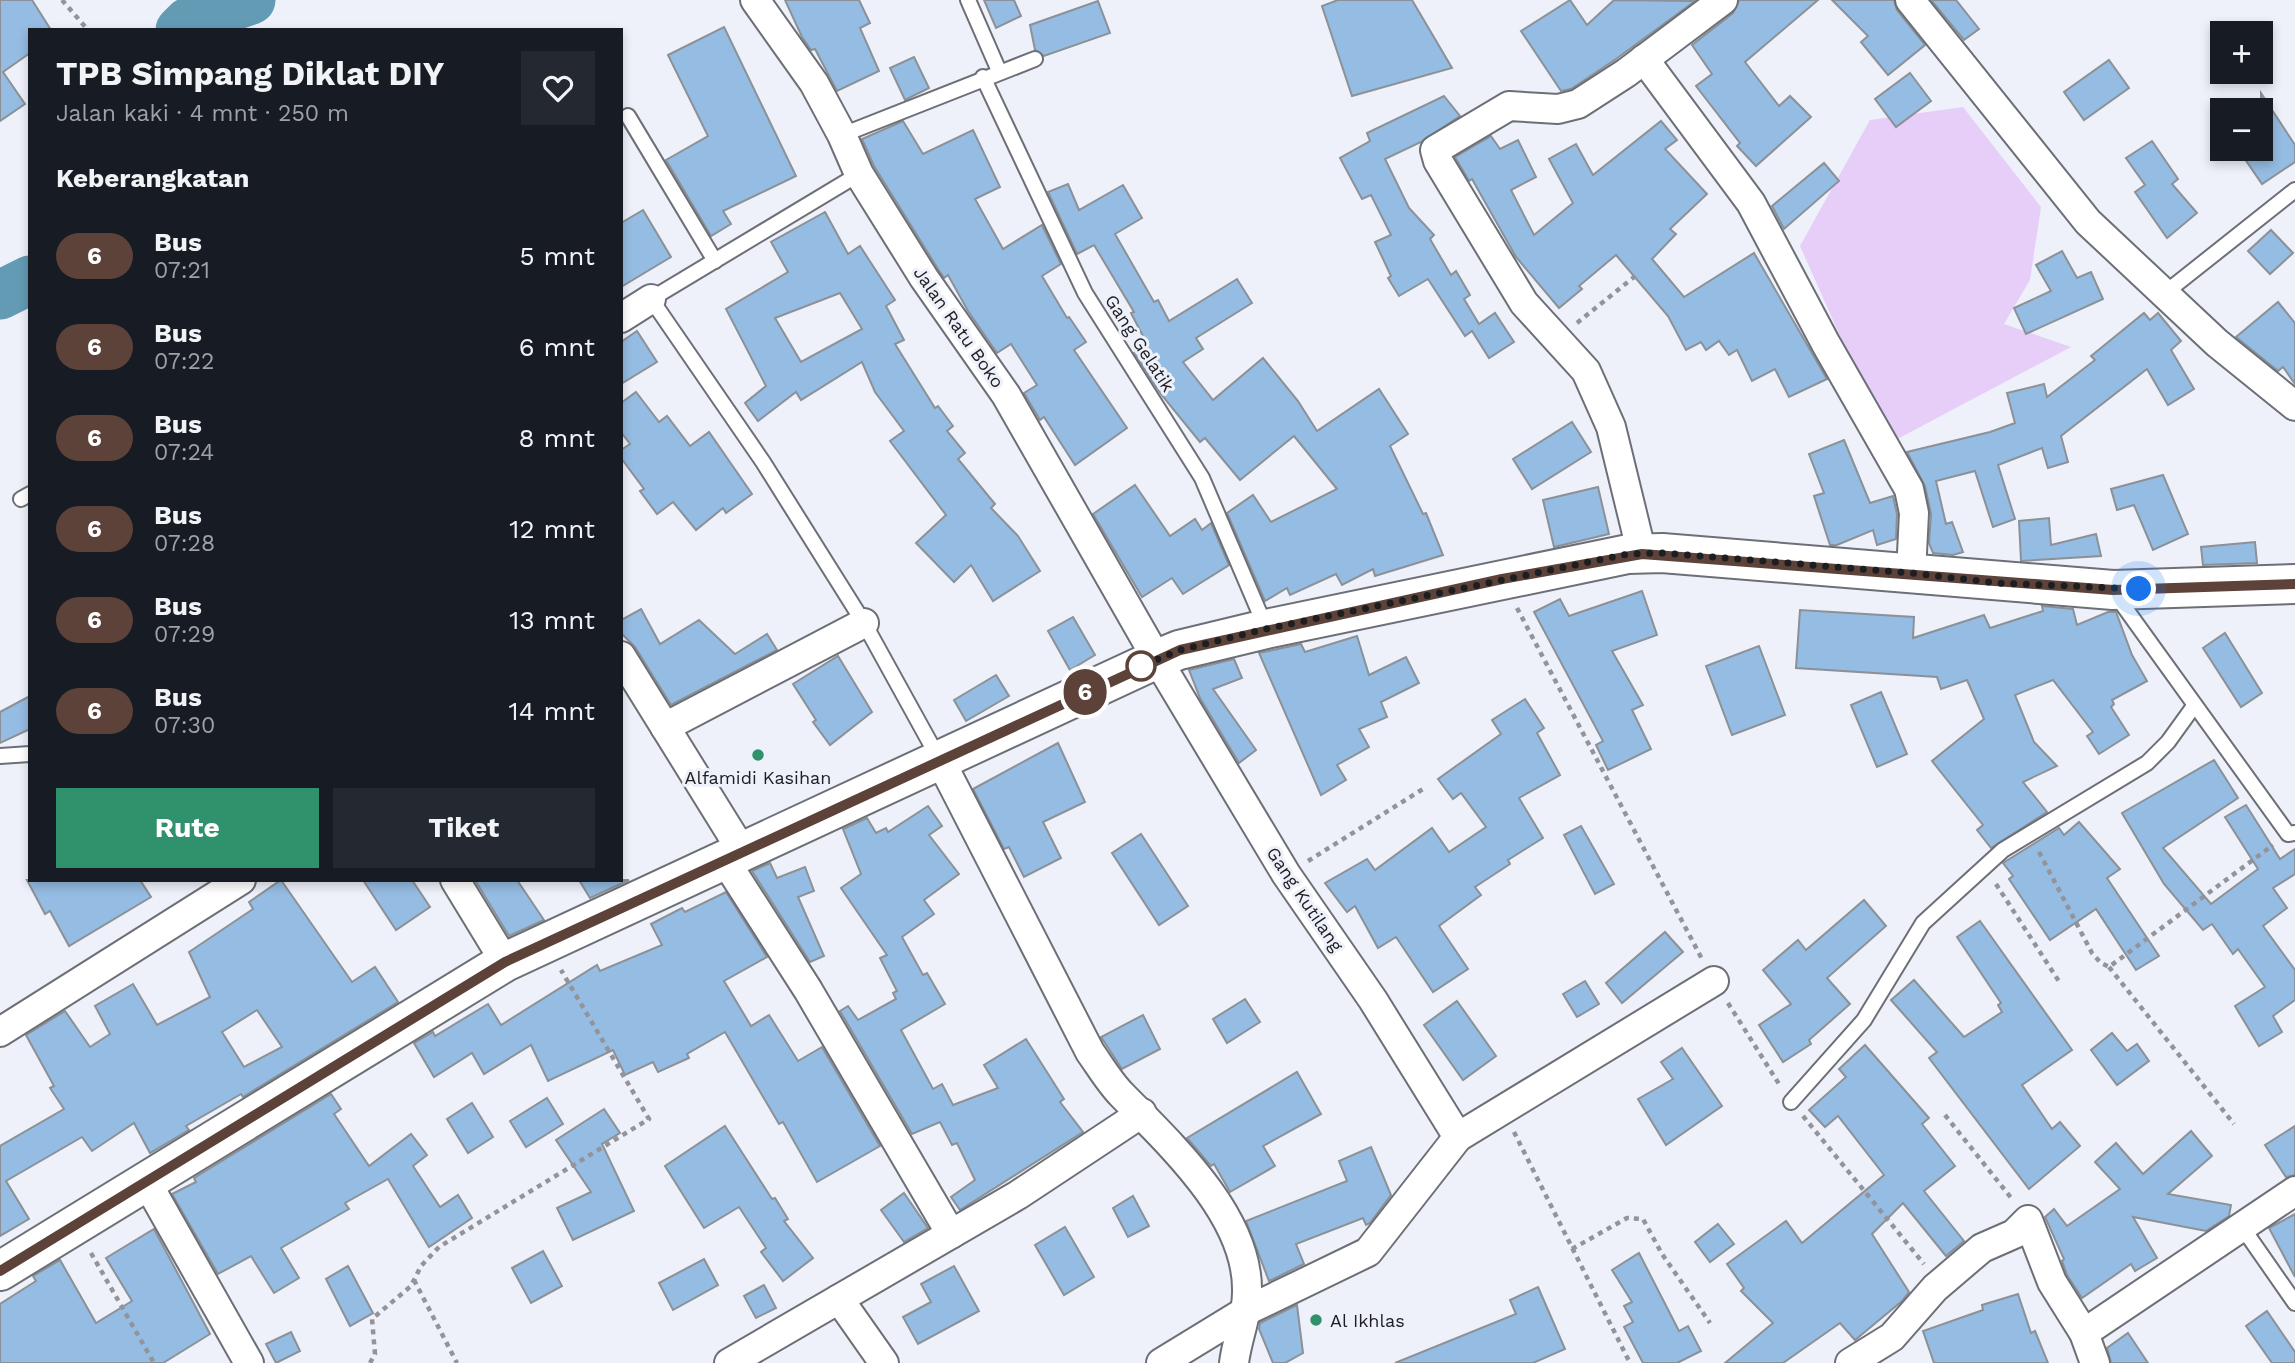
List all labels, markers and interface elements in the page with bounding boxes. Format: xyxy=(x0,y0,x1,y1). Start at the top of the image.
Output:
map controls xyxy=(2210,21,2273,161)
button: + xyxy=(2210,21,2273,84)
button: heart xyxy=(521,51,595,125)
text: TPB Simpang Diklat DIY xyxy=(56,54,444,93)
button: − xyxy=(2210,98,2273,161)
text: Jalan kaki · 4 mnt · 250 m xyxy=(56,100,349,127)
text: Keberangkatan xyxy=(56,163,250,193)
text: Bus xyxy=(154,227,202,257)
text: 5 mnt xyxy=(519,241,595,271)
text: 6 xyxy=(87,242,102,270)
text: 07:21 xyxy=(154,257,210,284)
street label: Jalan Ratu Boko xyxy=(909,262,1009,392)
street label: Gang Gelatik xyxy=(1101,291,1179,395)
text: Bus xyxy=(154,318,202,348)
text: 6 mnt xyxy=(519,332,595,362)
text: 6 xyxy=(87,333,102,361)
text: 07:22 xyxy=(154,348,214,375)
text: Bus xyxy=(154,409,202,439)
text: 8 mnt xyxy=(519,423,595,453)
text: 6 xyxy=(87,424,102,452)
text: 07:24 xyxy=(154,439,214,466)
text: Bus xyxy=(154,500,202,530)
text: 12 mnt xyxy=(509,514,595,544)
text: 6 xyxy=(87,515,102,543)
text: 07:28 xyxy=(154,530,215,557)
your location xyxy=(2121,571,2156,606)
text: Bus xyxy=(154,591,202,621)
text: 13 mnt xyxy=(509,605,595,635)
text: 6 xyxy=(87,606,102,634)
text: 07:29 xyxy=(154,621,215,648)
unlabelled marker xyxy=(1126,651,1156,681)
line badge: 6 xyxy=(1062,669,1108,715)
text: 6 xyxy=(1078,678,1092,706)
text: Bus xyxy=(154,682,202,712)
text: 14 mnt xyxy=(509,696,595,726)
text: 6 xyxy=(87,697,102,725)
text: 07:30 xyxy=(154,712,215,739)
marker: Alfamidi Kasihan xyxy=(750,747,766,763)
place label: Alfamidi Kasihan xyxy=(685,767,831,788)
button: Rute xyxy=(56,788,319,868)
button: Tiket xyxy=(333,788,595,868)
street label: Gang Kutilang xyxy=(1262,843,1348,955)
place label: Al Ikhlas xyxy=(1330,1310,1405,1331)
marker: Al Ikhlas xyxy=(1308,1312,1324,1328)

